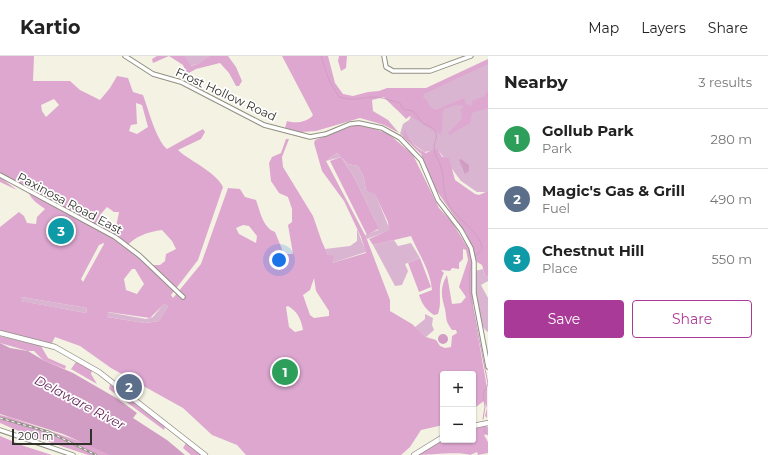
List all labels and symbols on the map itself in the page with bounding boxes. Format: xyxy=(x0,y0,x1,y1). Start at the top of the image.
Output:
street label: Frost Hollow Road xyxy=(173,64,279,124)
street label: Paxinosa Road East xyxy=(15,169,125,237)
pin: 3 xyxy=(48,216,74,246)
your location xyxy=(269,250,289,270)
pin: 1 xyxy=(272,357,298,387)
water label: Delaware River xyxy=(32,371,129,433)
pin: 2 xyxy=(116,372,142,402)
scale bar xyxy=(12,427,92,446)

